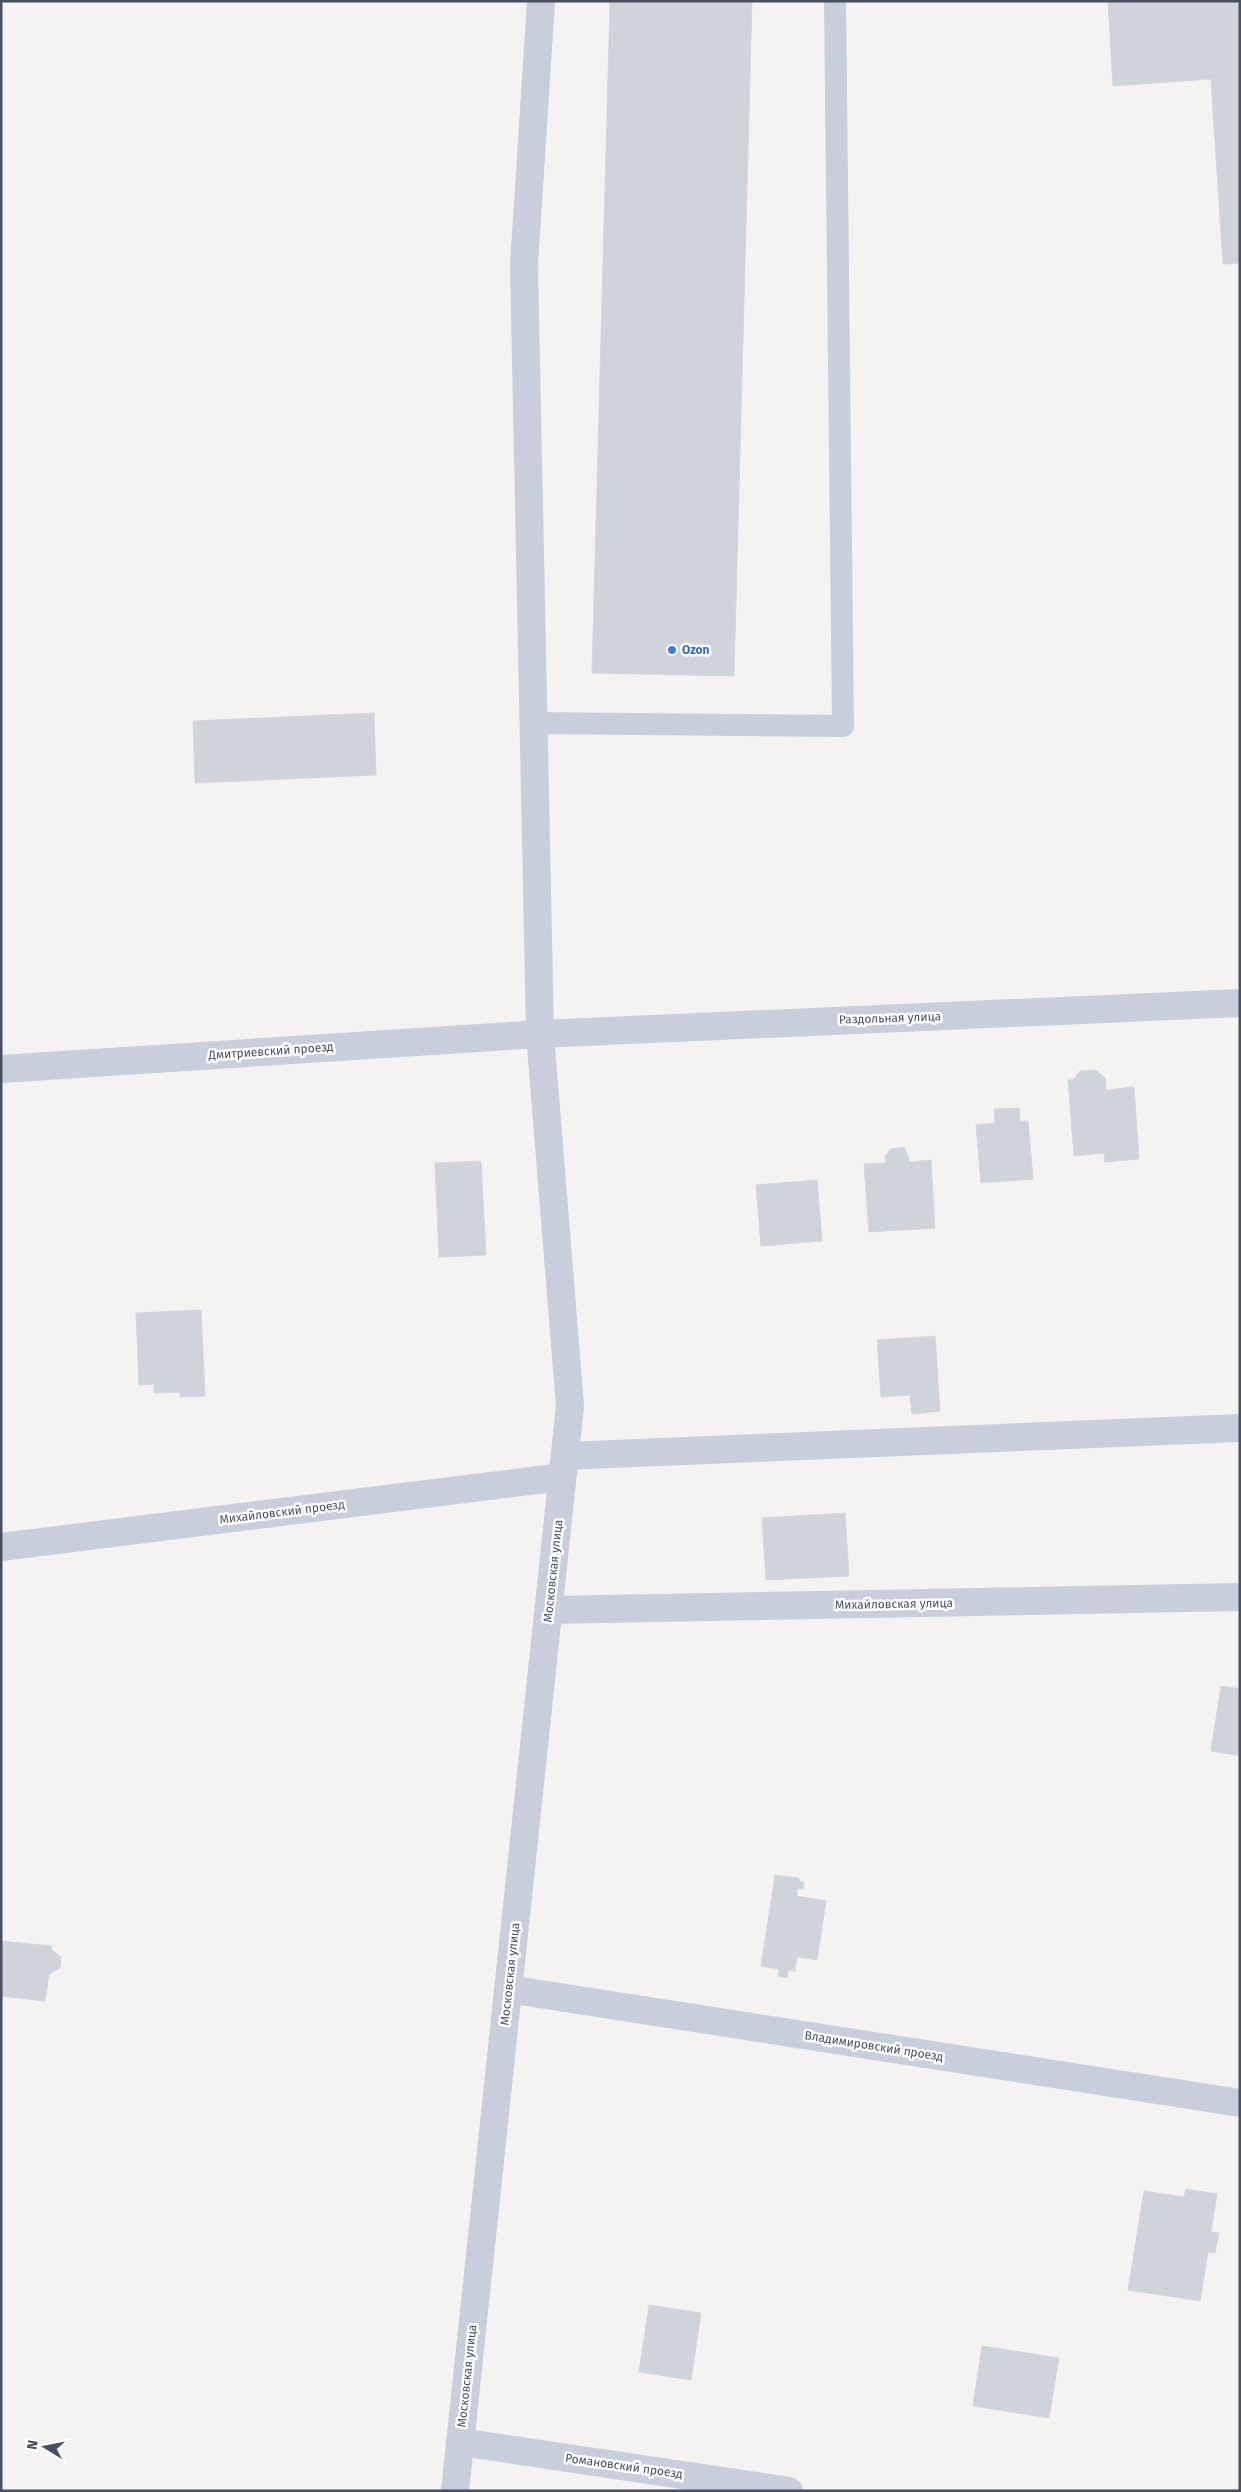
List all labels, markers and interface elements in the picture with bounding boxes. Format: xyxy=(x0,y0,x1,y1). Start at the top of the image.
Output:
place label: Ozon xyxy=(682,643,710,657)
marker: Ozon xyxy=(666,644,678,656)
street label: Раздольная улица xyxy=(839,1009,941,1027)
street label: Дмитриевский проезд xyxy=(207,1040,334,1062)
street label: Михайловский проезд xyxy=(219,1497,346,1527)
street label: Московская улица xyxy=(541,1519,565,1623)
street label: Михайловская улица xyxy=(835,1596,953,1612)
street label: Московская улица xyxy=(498,1922,522,2026)
street label: Владимировский проезд xyxy=(804,2028,945,2064)
street label: Московская улица xyxy=(455,2324,479,2428)
north arrow xyxy=(20,2422,70,2472)
text: N xyxy=(24,2439,42,2451)
street label: Романовский проезд xyxy=(564,2451,684,2481)

